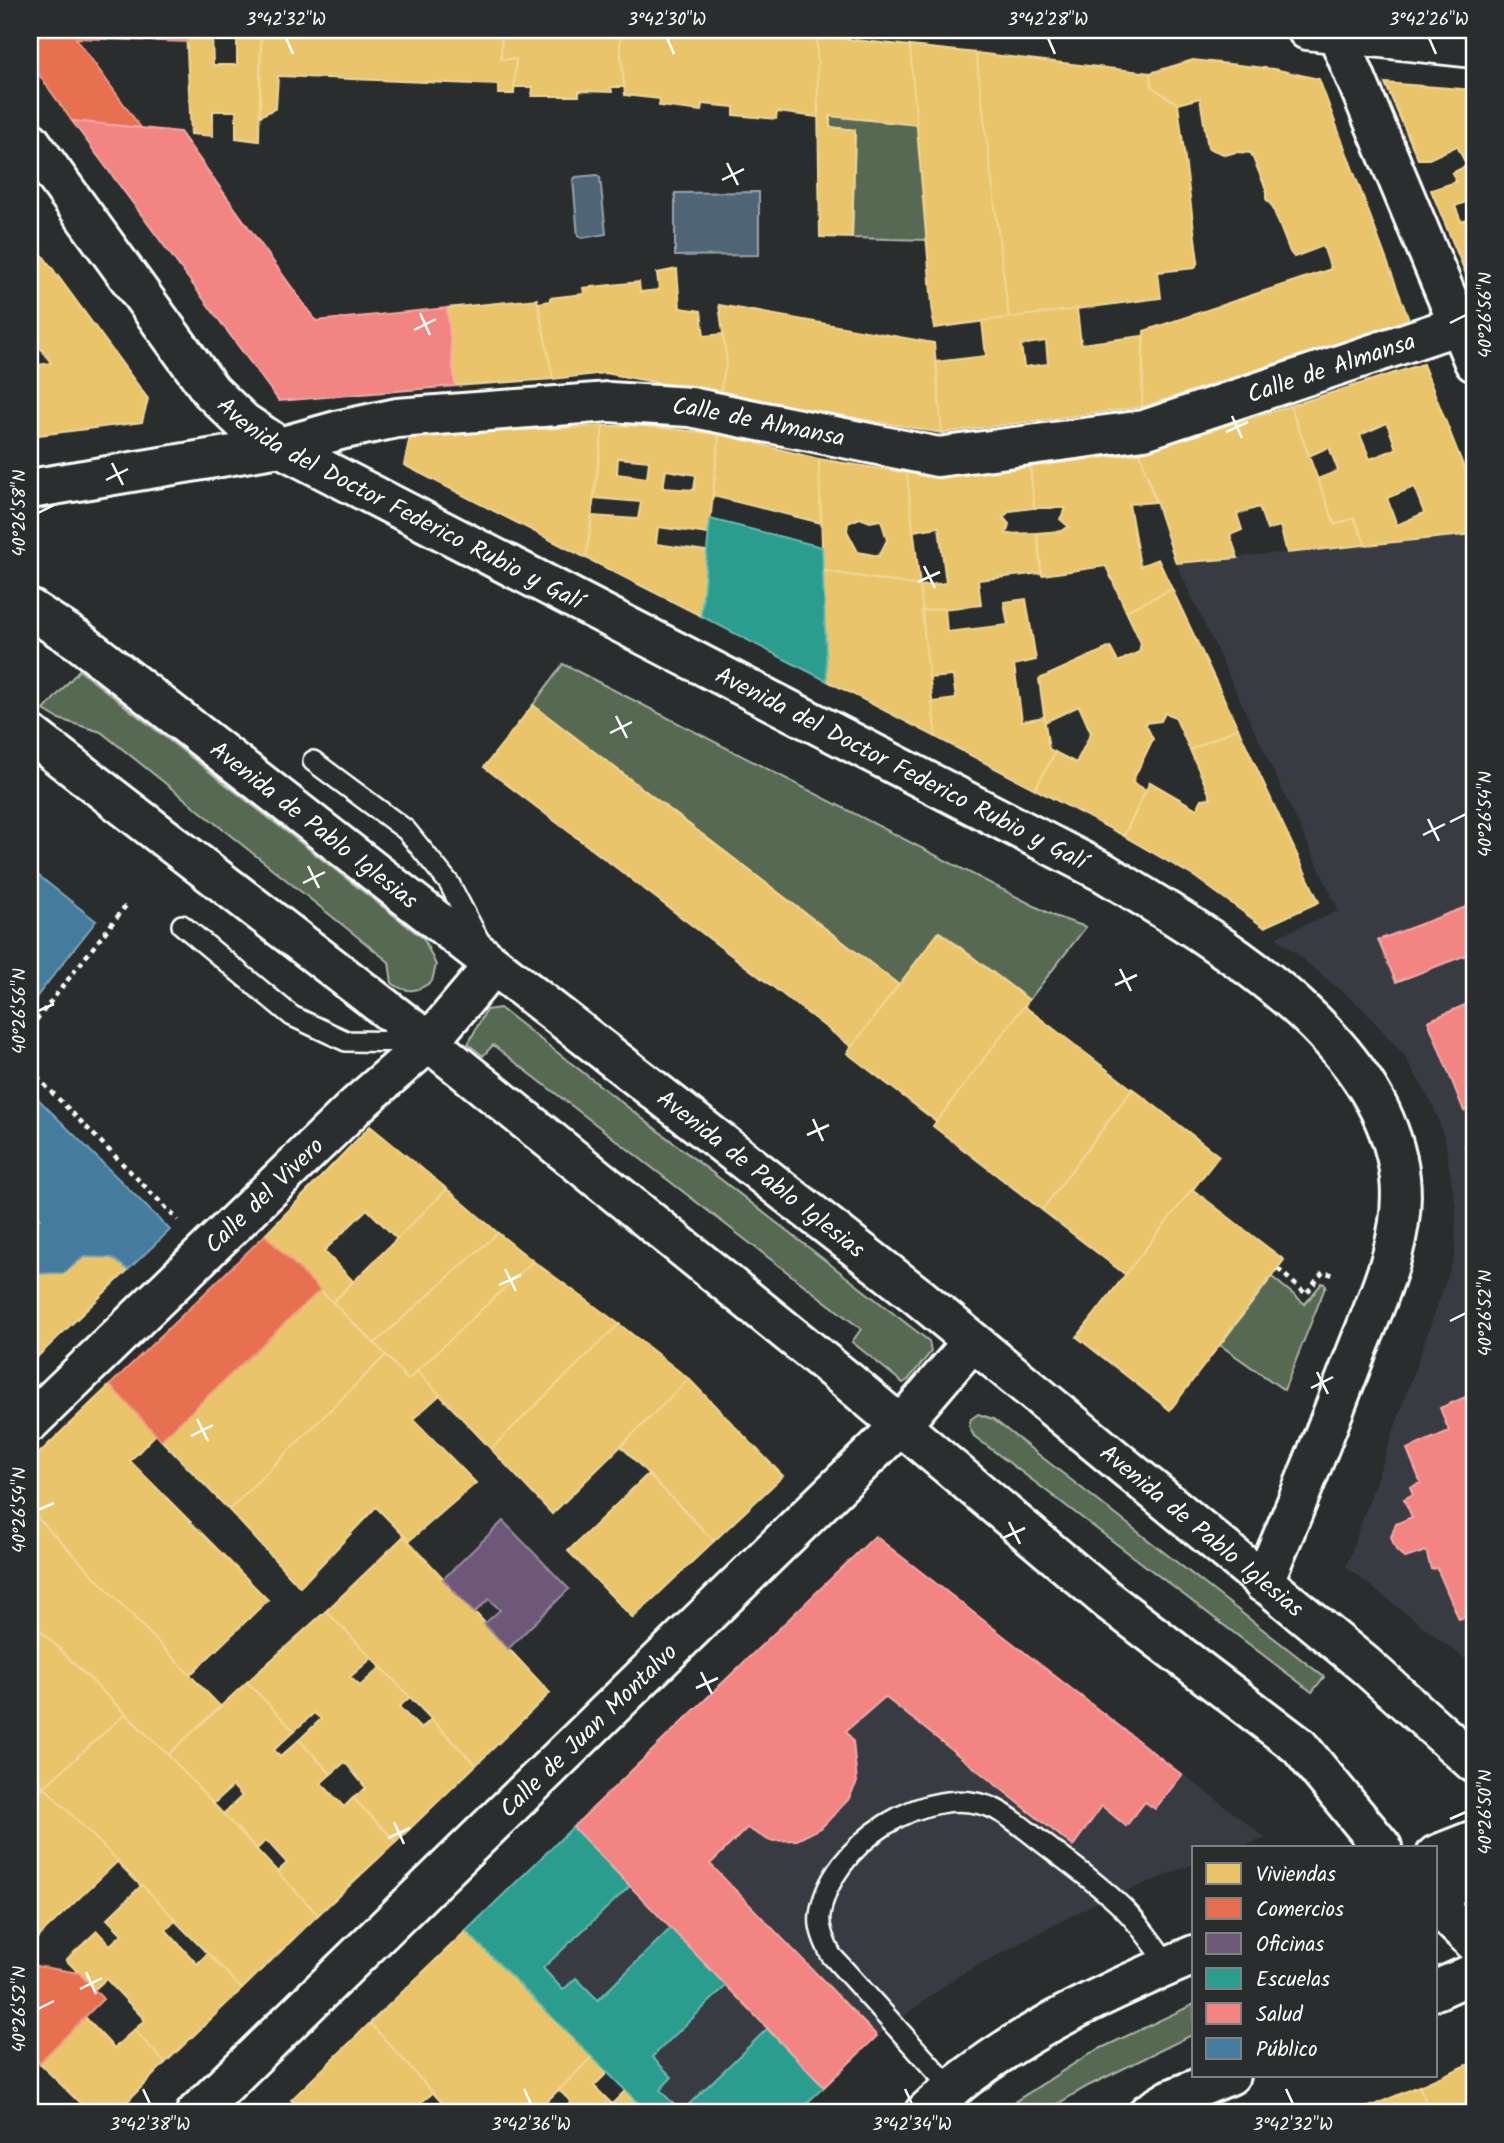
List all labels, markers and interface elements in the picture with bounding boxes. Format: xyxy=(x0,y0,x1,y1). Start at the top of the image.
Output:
text: 3°42'32"W xyxy=(246,6,326,35)
text: 3°42'30"W xyxy=(628,6,706,35)
text: 3°42'28"W xyxy=(1008,6,1088,35)
text: 3°42'26"W xyxy=(1389,6,1469,35)
text: 40°26'56"N xyxy=(1472,272,1501,358)
street label: Calle de Almansa xyxy=(1242,323,1421,415)
street label: Avenida del Doctor Federico Rubio y Galí xyxy=(207,388,592,623)
street label: Calle de Almansa xyxy=(671,388,848,459)
text: 40°26'58"N xyxy=(6,470,35,556)
street label: Avenida del Doctor Federico Rubio y Galí xyxy=(708,657,1096,883)
street label: Avenida de Pablo Iglesias xyxy=(201,732,426,920)
text: 40°26'54"N xyxy=(1472,771,1501,857)
text: 40°26'56"N xyxy=(6,968,35,1054)
street label: Avenida de Pablo Iglesias xyxy=(647,1081,873,1269)
street label: Calle del Vivero xyxy=(196,1128,334,1264)
text: 40°26'52"N xyxy=(1472,1270,1501,1356)
street label: Avenida de Pablo Iglesias xyxy=(1090,1435,1312,1628)
text: 40°26'54"N xyxy=(6,1467,35,1553)
street label: Calle de Juan Montalvo xyxy=(491,1635,688,1828)
text: 40°26'50"N xyxy=(1472,1770,1501,1854)
legend xyxy=(1192,1846,1438,2076)
text: Viviendas xyxy=(1256,1859,1336,1892)
text: Comercios xyxy=(1256,1894,1344,1927)
text: Oficinas xyxy=(1256,1929,1324,1962)
text: Escuelas xyxy=(1256,1964,1330,1997)
text: 40°26'52"N xyxy=(6,1966,35,2052)
text: Salud xyxy=(1256,1999,1303,2032)
text: Público xyxy=(1256,2034,1318,2067)
text: 3°42'38"W xyxy=(110,2111,190,2140)
text: 3°42'36"W xyxy=(491,2111,571,2140)
text: 3°42'34"W xyxy=(872,2111,952,2140)
text: 3°42'32"W xyxy=(1253,2111,1333,2140)

